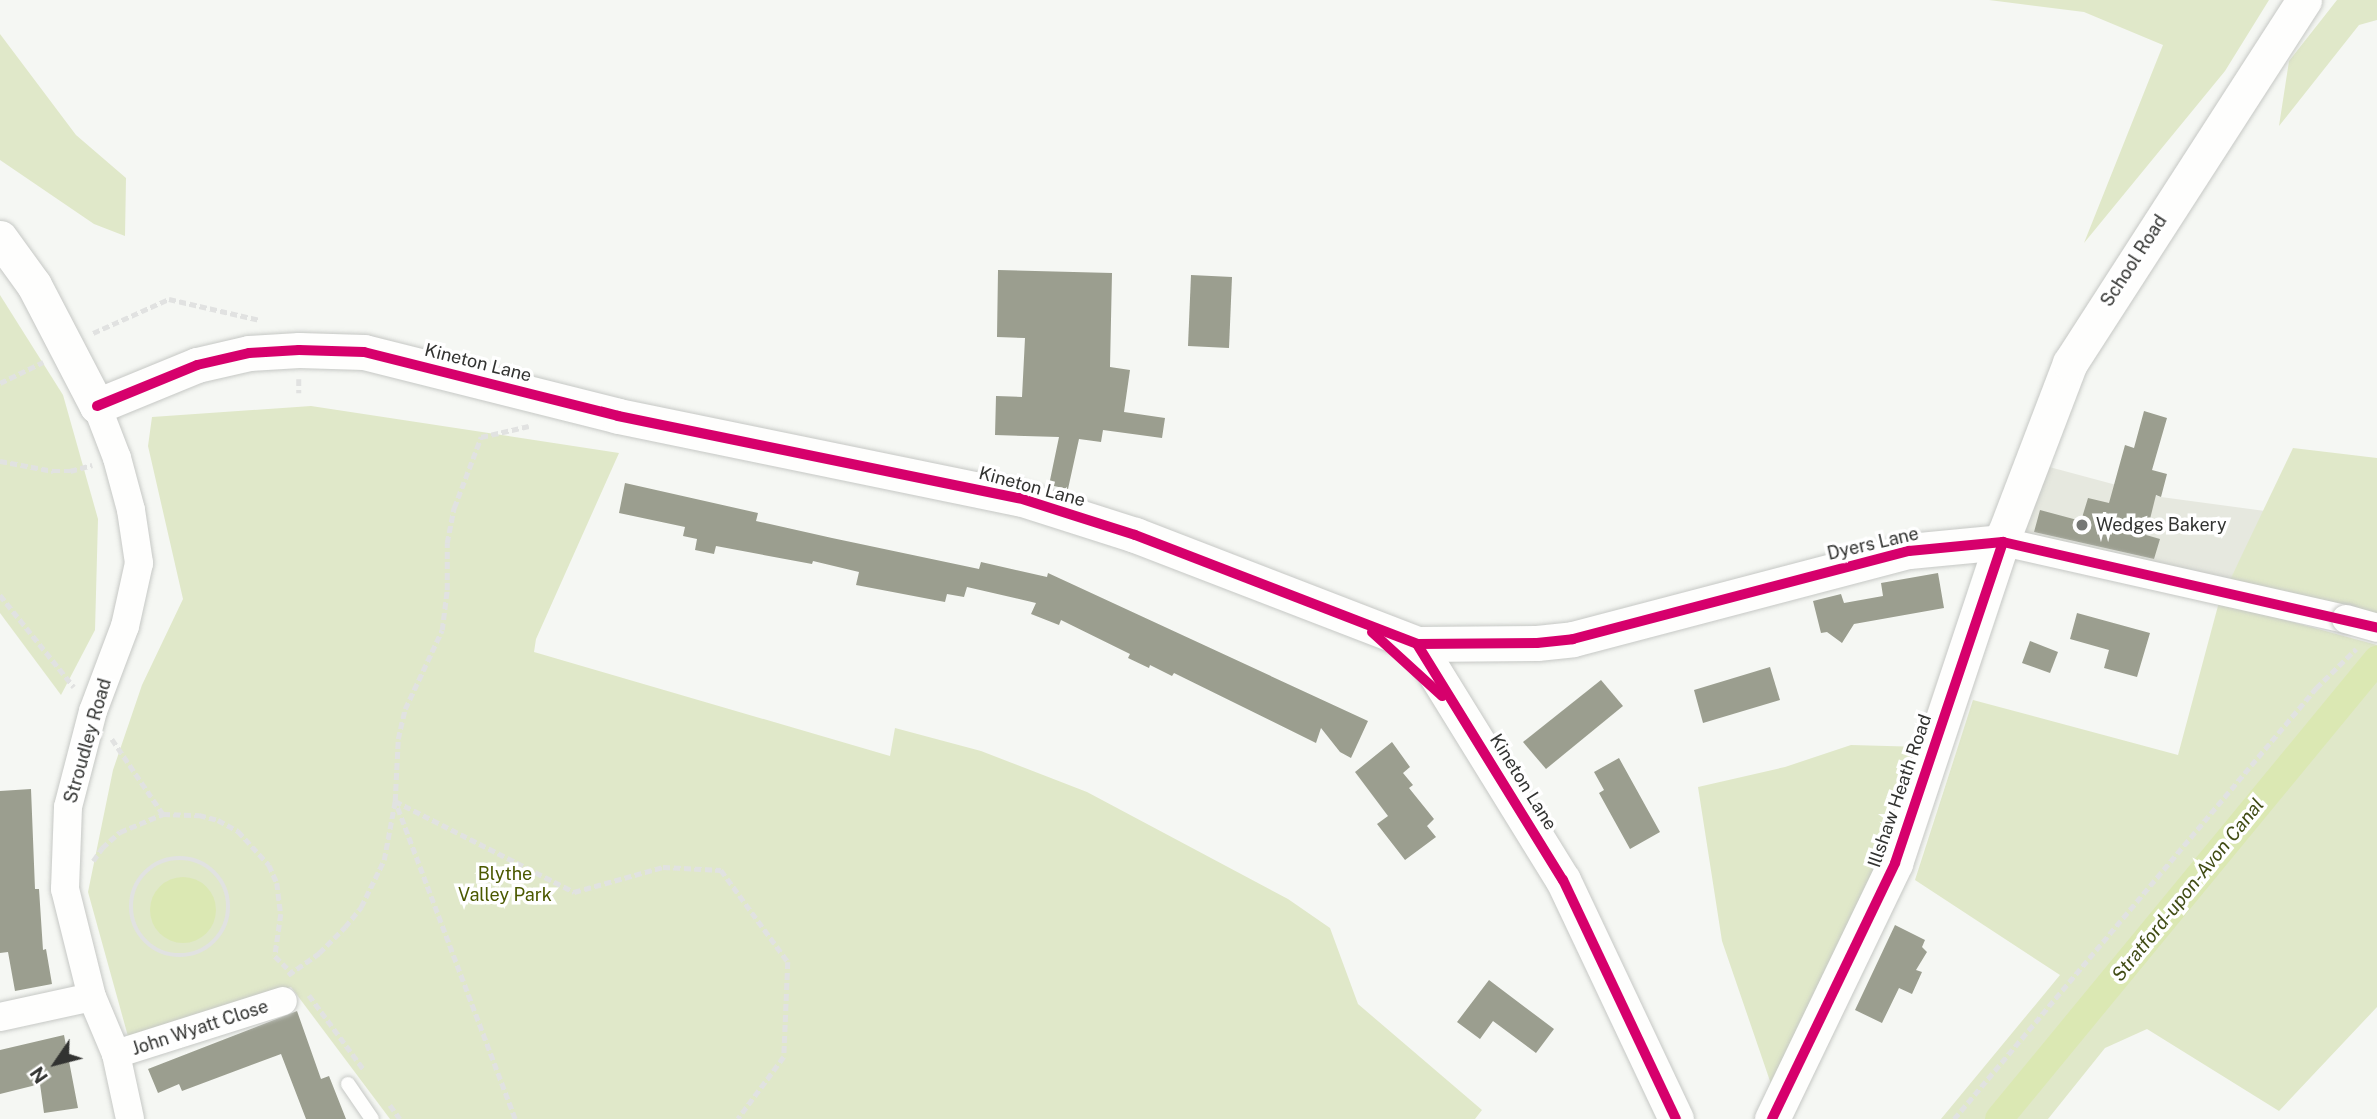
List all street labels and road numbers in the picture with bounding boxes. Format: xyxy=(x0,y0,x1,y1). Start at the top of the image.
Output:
street label: School Road xyxy=(2096,211,2172,311)
street label: Kineton Lane xyxy=(422,339,534,387)
street label: Kineton Lane xyxy=(976,462,1088,512)
street label: Dyers Lane xyxy=(1825,523,1921,565)
street label: Stroudley Road xyxy=(60,676,116,806)
street label: Illshaw Heath Road xyxy=(1864,712,1936,870)
street label: Kineton Lane xyxy=(1485,730,1561,834)
street label: John Wyatt Close xyxy=(129,996,271,1060)

